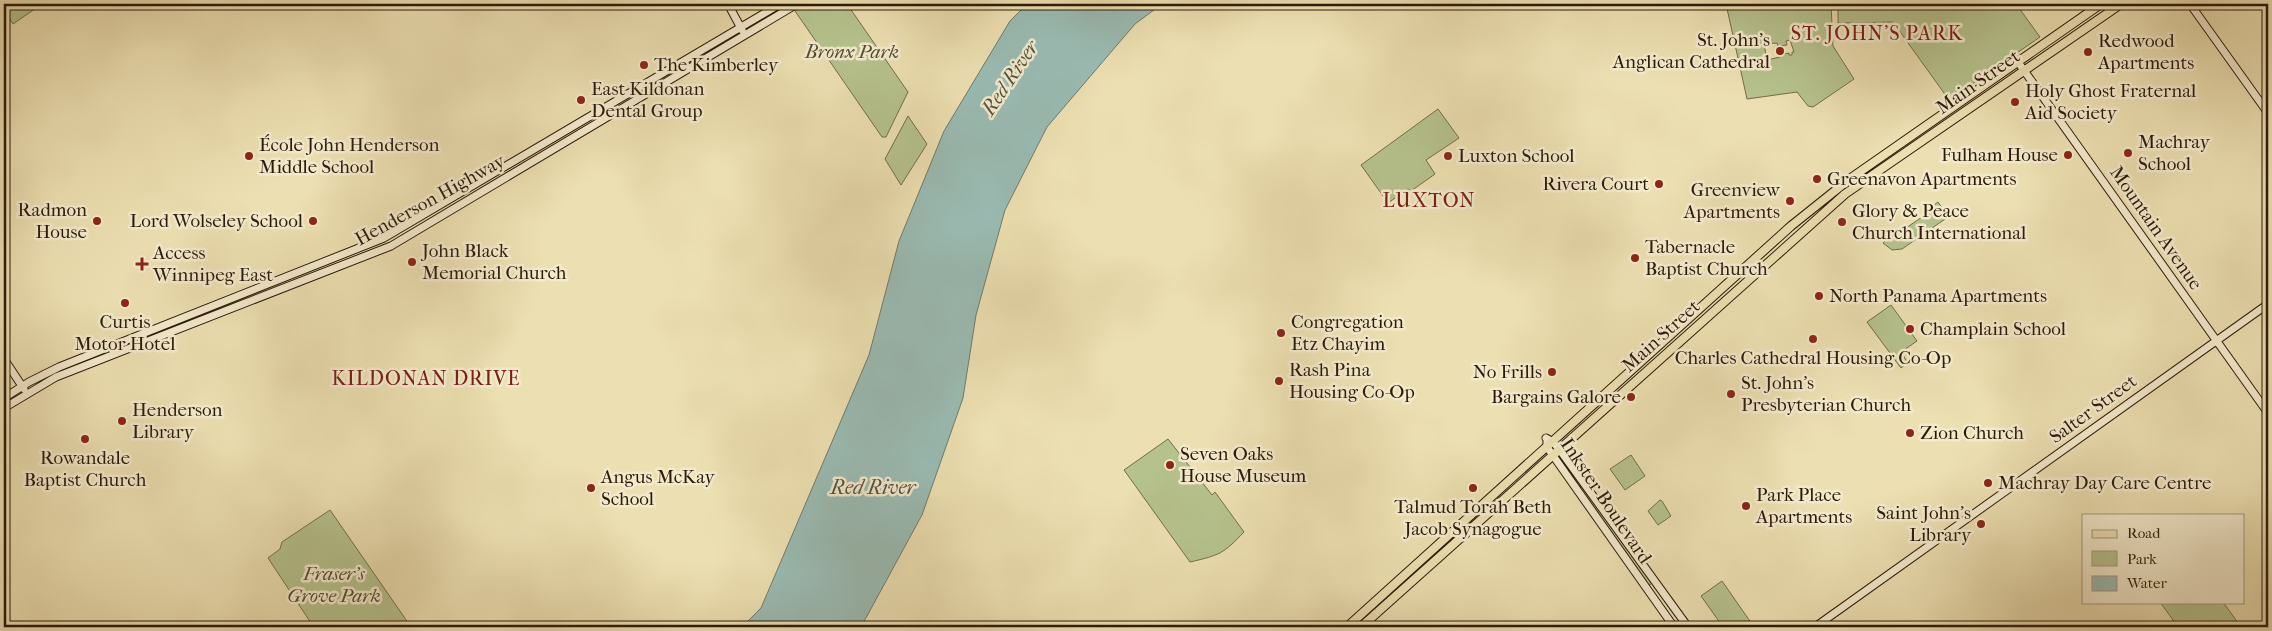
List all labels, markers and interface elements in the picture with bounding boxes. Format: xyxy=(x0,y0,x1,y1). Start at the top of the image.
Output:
district label: ST. JOHN'S PARK xyxy=(1791,22,1964,45)
place label: St. John’s Anglican Cathedral xyxy=(1612,29,1770,73)
place label: Redwood Apartments xyxy=(2097,30,2194,74)
water label: Red River xyxy=(976,35,1044,121)
park label: Bronx Park xyxy=(804,41,899,63)
marker: St. John’s Anglican Cathedral xyxy=(1774,45,1786,57)
street label: Main Street xyxy=(1932,45,2024,119)
marker: Redwood Apartments xyxy=(2082,46,2094,58)
place label: The Kimberley xyxy=(654,54,779,76)
marker: The Kimberley xyxy=(638,59,650,71)
place label: East Kildonan Dental Group xyxy=(591,78,705,122)
place label: Holy Ghost Fraternal Aid Society xyxy=(2024,80,2196,124)
marker: East Kildonan Dental Group xyxy=(575,94,587,106)
marker: Holy Ghost Fraternal Aid Society xyxy=(2009,96,2021,108)
place label: Machray School xyxy=(2138,131,2211,175)
place label: École John Henderson Middle School xyxy=(259,134,440,178)
place label: Fulham House xyxy=(1941,144,2058,166)
place label: Luxton School xyxy=(1458,145,1575,167)
marker: Machray School xyxy=(2122,147,2134,159)
street label: Henderson Highway xyxy=(351,149,510,250)
marker: Fulham House xyxy=(2062,149,2074,161)
marker: École John Henderson Middle School xyxy=(243,150,255,162)
marker: Luxton School xyxy=(1442,150,1454,162)
street label: Mountain Avenue xyxy=(2105,162,2207,294)
place label: Greenavon Apartments xyxy=(1827,168,2017,190)
place label: Rivera Court xyxy=(1542,173,1649,195)
marker: Greenavon Apartments xyxy=(1811,173,1823,185)
marker: Rivera Court xyxy=(1653,178,1665,190)
place label: Greenview Apartments xyxy=(1683,179,1781,223)
district label: LUXTON xyxy=(1382,189,1476,212)
marker: Greenview Apartments xyxy=(1784,195,1796,207)
place label: Radmon House xyxy=(18,199,87,243)
place label: Glory & Peace Church International xyxy=(1852,200,2026,244)
place label: Lord Wolseley School xyxy=(130,210,303,232)
marker: Radmon House xyxy=(91,215,103,227)
marker: Lord Wolseley School xyxy=(307,215,319,227)
marker: Glory & Peace Church International xyxy=(1836,216,1848,228)
place label: Tabernacle Baptist Church xyxy=(1645,236,1768,280)
place label: John Black Memorial Church xyxy=(420,240,567,284)
place label: Access Winnipeg East xyxy=(152,242,273,286)
marker: Tabernacle Baptist Church xyxy=(1629,252,1641,264)
marker: John Black Memorial Church xyxy=(406,256,418,268)
marker: Access Winnipeg East xyxy=(135,257,149,271)
place label: North Panama Apartments xyxy=(1829,285,2047,307)
marker: North Panama Apartments xyxy=(1813,290,1825,302)
street label: Main Street xyxy=(1618,295,1705,377)
marker: Curtis Motor Hotel xyxy=(119,297,131,309)
place label: Curtis Motor Hotel xyxy=(75,311,175,355)
place label: Congregation Etz Chayim xyxy=(1291,311,1404,355)
place label: Champlain School xyxy=(1920,318,2066,340)
marker: Champlain School xyxy=(1904,323,1916,335)
marker: Congregation Etz Chayim xyxy=(1275,327,1287,339)
marker: Charles Cathedral Housing Co-Op xyxy=(1807,333,1819,345)
place label: Charles Cathedral Housing Co-Op xyxy=(1675,347,1951,369)
place label: Rash Pina Housing Co-Op xyxy=(1289,359,1415,403)
place label: No Frills xyxy=(1473,361,1542,383)
marker: No Frills xyxy=(1546,366,1558,378)
district label: KILDONAN DRIVE xyxy=(331,367,521,390)
street label: Salter Street xyxy=(2045,370,2141,448)
place label: St. John's Presbyterian Church xyxy=(1741,372,1911,416)
marker: Rash Pina Housing Co-Op xyxy=(1273,375,1285,387)
place label: Bargains Galore xyxy=(1491,386,1621,408)
marker: St. John's Presbyterian Church xyxy=(1725,388,1737,400)
marker: Bargains Galore xyxy=(1625,391,1637,403)
place label: Henderson Library xyxy=(132,399,223,443)
marker: Henderson Library xyxy=(116,415,128,427)
place label: Zion Church xyxy=(1920,422,2024,444)
marker: Zion Church xyxy=(1904,427,1916,439)
marker: Rowandale Baptist Church xyxy=(79,433,91,445)
street label: Inkster Boulevard xyxy=(1556,434,1657,569)
place label: Seven Oaks House Museum xyxy=(1180,443,1307,487)
place label: Rowandale Baptist Church xyxy=(24,447,147,491)
marker: Seven Oaks House Museum xyxy=(1164,459,1176,471)
place label: Angus McKay School xyxy=(600,466,716,510)
place label: Machray Day Care Centre xyxy=(1998,472,2211,494)
water label: Red River xyxy=(829,476,917,499)
marker: Machray Day Care Centre xyxy=(1982,477,1994,489)
marker: Angus McKay School xyxy=(585,482,597,494)
marker: Talmud Torah Beth Jacob Synagogue xyxy=(1467,482,1479,494)
place label: Park Place Apartments xyxy=(1755,484,1852,528)
place label: Talmud Torah Beth Jacob Synagogue xyxy=(1394,496,1552,540)
marker: Park Place Apartments xyxy=(1740,500,1752,512)
place label: Saint John's Library xyxy=(1876,502,1972,546)
legend xyxy=(2082,514,2244,604)
marker: Saint John's Library xyxy=(1975,518,1987,530)
text: Road xyxy=(2127,524,2161,542)
text: Park xyxy=(2127,550,2157,568)
park label: Fraser's Grove Park xyxy=(287,563,381,607)
text: Water xyxy=(2126,574,2167,592)

